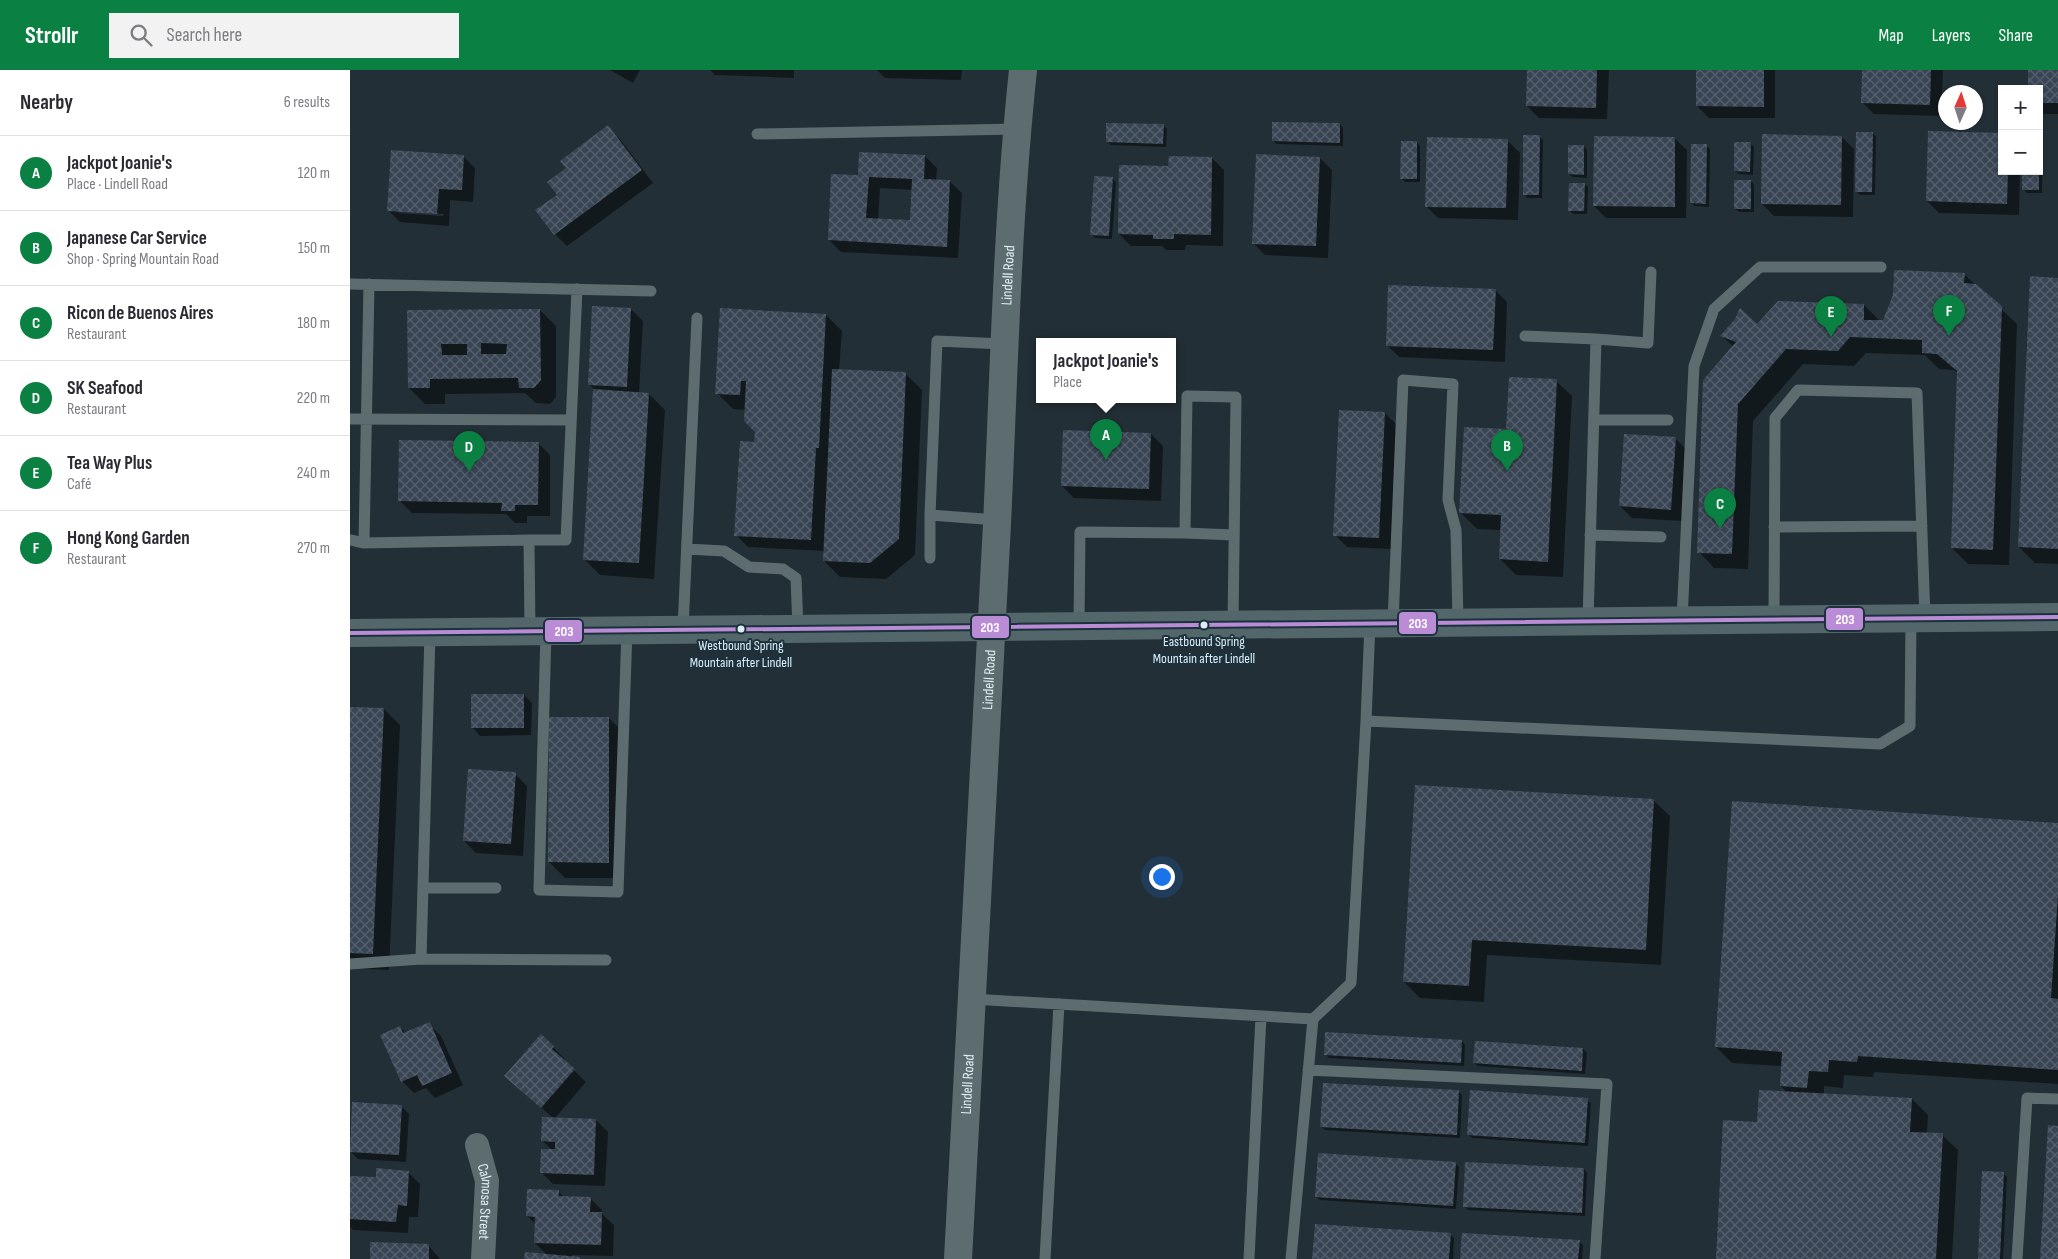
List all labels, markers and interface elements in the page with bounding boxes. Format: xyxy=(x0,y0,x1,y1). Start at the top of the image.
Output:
search box xyxy=(109,13,459,58)
text: Strollr xyxy=(25,21,79,50)
icon: search xyxy=(127,21,155,49)
text: Search here xyxy=(167,24,242,47)
text: Map xyxy=(1879,25,1904,46)
text: Layers xyxy=(1932,25,1971,46)
text: Share xyxy=(1999,25,2033,46)
north arrow xyxy=(1938,85,1983,130)
map controls xyxy=(1998,85,2043,175)
button: + xyxy=(1998,85,2043,130)
text: Nearby xyxy=(20,90,73,115)
text: 6 results xyxy=(284,93,330,112)
button: − xyxy=(1998,130,2043,175)
text: Jackpot Joanie's xyxy=(67,152,172,175)
text: A xyxy=(32,164,40,183)
text: 120 m xyxy=(298,164,330,183)
text: Place · Lindell Road xyxy=(67,175,168,194)
text: Japanese Car Service xyxy=(67,227,207,250)
text: B xyxy=(32,239,40,258)
text: 150 m xyxy=(298,239,330,258)
street label: Lindell Road xyxy=(997,245,1019,306)
text: Shop · Spring Mountain Road xyxy=(67,250,219,269)
pin: F xyxy=(1933,295,1965,336)
pin: E xyxy=(1815,296,1847,337)
text: Ricon de Buenos Aires xyxy=(67,302,214,325)
text: C xyxy=(32,314,40,333)
text: 180 m xyxy=(297,314,330,333)
text: Restaurant xyxy=(67,325,126,344)
popup xyxy=(1036,338,1176,403)
text: Jackpot Joanie's xyxy=(1053,350,1159,373)
text: Place xyxy=(1053,373,1082,392)
text: SK Seafood xyxy=(67,377,143,400)
text: D xyxy=(32,389,40,408)
text: 220 m xyxy=(297,389,330,408)
text: Restaurant xyxy=(67,400,126,419)
pin: A xyxy=(1090,419,1122,460)
pin: B xyxy=(1491,430,1523,471)
pin: D xyxy=(453,431,485,472)
text: Tea Way Plus xyxy=(67,452,152,475)
text: E xyxy=(33,464,39,483)
text: 240 m xyxy=(297,464,330,483)
text: Café xyxy=(67,475,91,494)
pin: C xyxy=(1704,488,1736,529)
text: Hong Kong Garden xyxy=(67,527,190,550)
text: F xyxy=(33,539,39,558)
text: 270 m xyxy=(297,539,330,558)
text: Restaurant xyxy=(67,550,126,569)
line badge: 203 xyxy=(1825,607,1864,631)
line badge: 203 xyxy=(1398,611,1437,635)
text: 203 xyxy=(1835,611,1855,628)
line badge: 203 xyxy=(971,615,1010,639)
text: 203 xyxy=(1408,615,1428,632)
line badge: 203 xyxy=(544,619,583,643)
text: 203 xyxy=(980,619,1000,636)
marker: Eastbound Spring Mountain after Lindell xyxy=(1199,620,1209,630)
text: 203 xyxy=(554,623,574,640)
marker: Westbound Spring Mountain after Lindell xyxy=(736,624,746,634)
place label: Eastbound Spring Mountain after Lindell xyxy=(1153,633,1255,667)
place label: Westbound Spring Mountain after Lindell xyxy=(690,637,792,671)
street label: Lindell Road xyxy=(978,649,1000,710)
your location xyxy=(1149,864,1175,890)
street label: Lindell Road xyxy=(957,1054,979,1115)
street label: Calmosa Street xyxy=(473,1162,496,1241)

